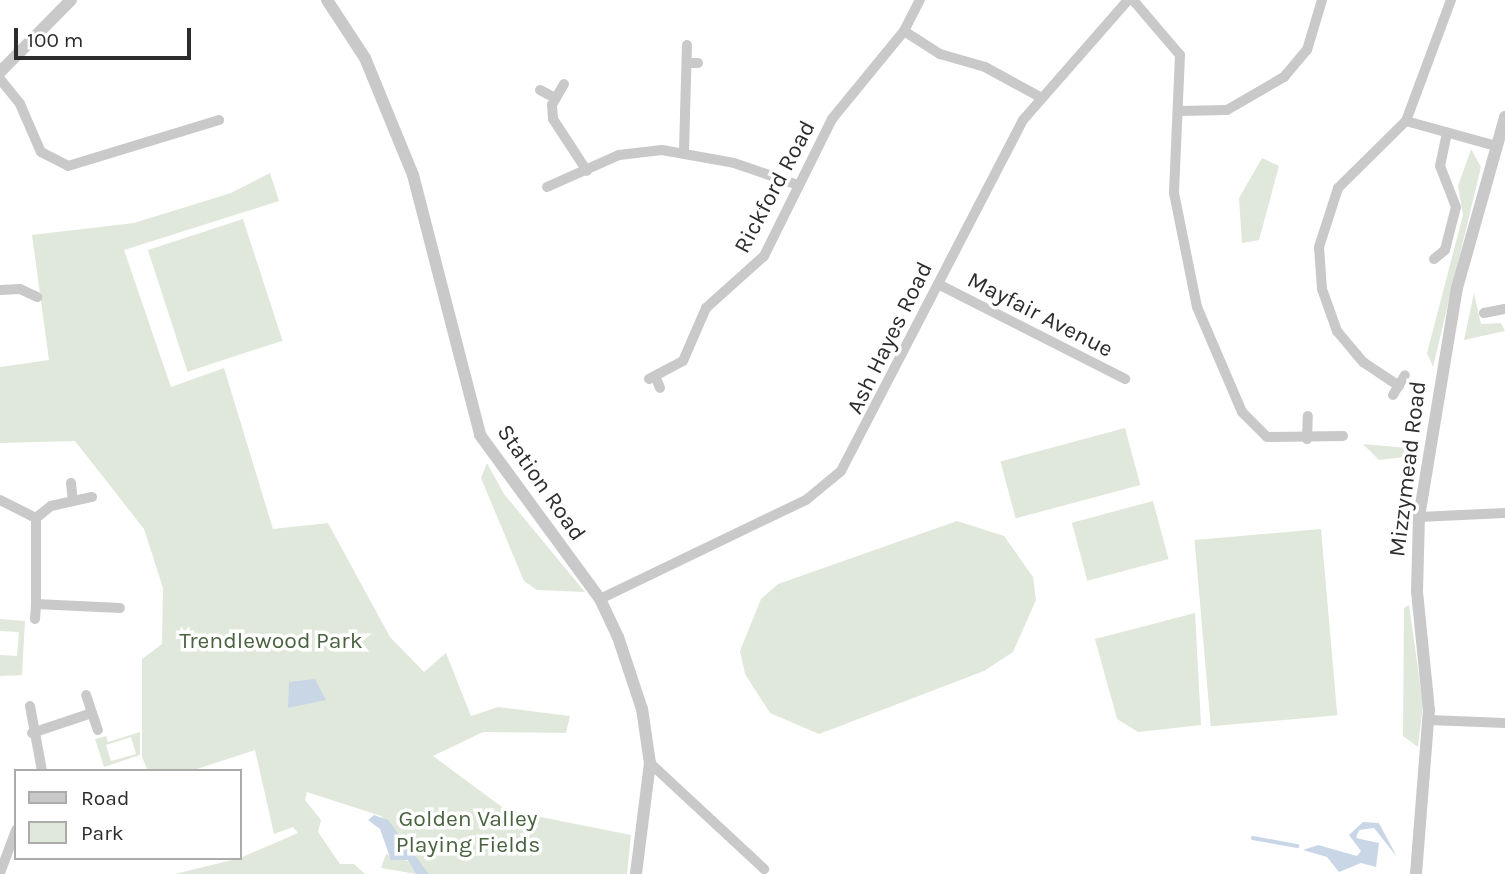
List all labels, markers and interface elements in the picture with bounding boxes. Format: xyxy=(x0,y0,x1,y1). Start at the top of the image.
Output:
scale bar xyxy=(18,14,194,58)
text: 100 m xyxy=(27,28,84,52)
street label: Rickford Road xyxy=(728,116,822,258)
street label: Ash Hayes Road xyxy=(841,257,939,419)
street label: Mayfair Avenue xyxy=(963,266,1117,364)
street label: Mizzymead Road xyxy=(1384,380,1432,558)
street label: Station Road xyxy=(491,420,591,546)
park label: Trendlewood Park xyxy=(179,627,363,655)
legend xyxy=(14,769,242,860)
text: Road xyxy=(81,786,129,810)
park label: Golden Valley Playing Fields xyxy=(396,805,540,859)
text: Park xyxy=(81,821,124,845)

